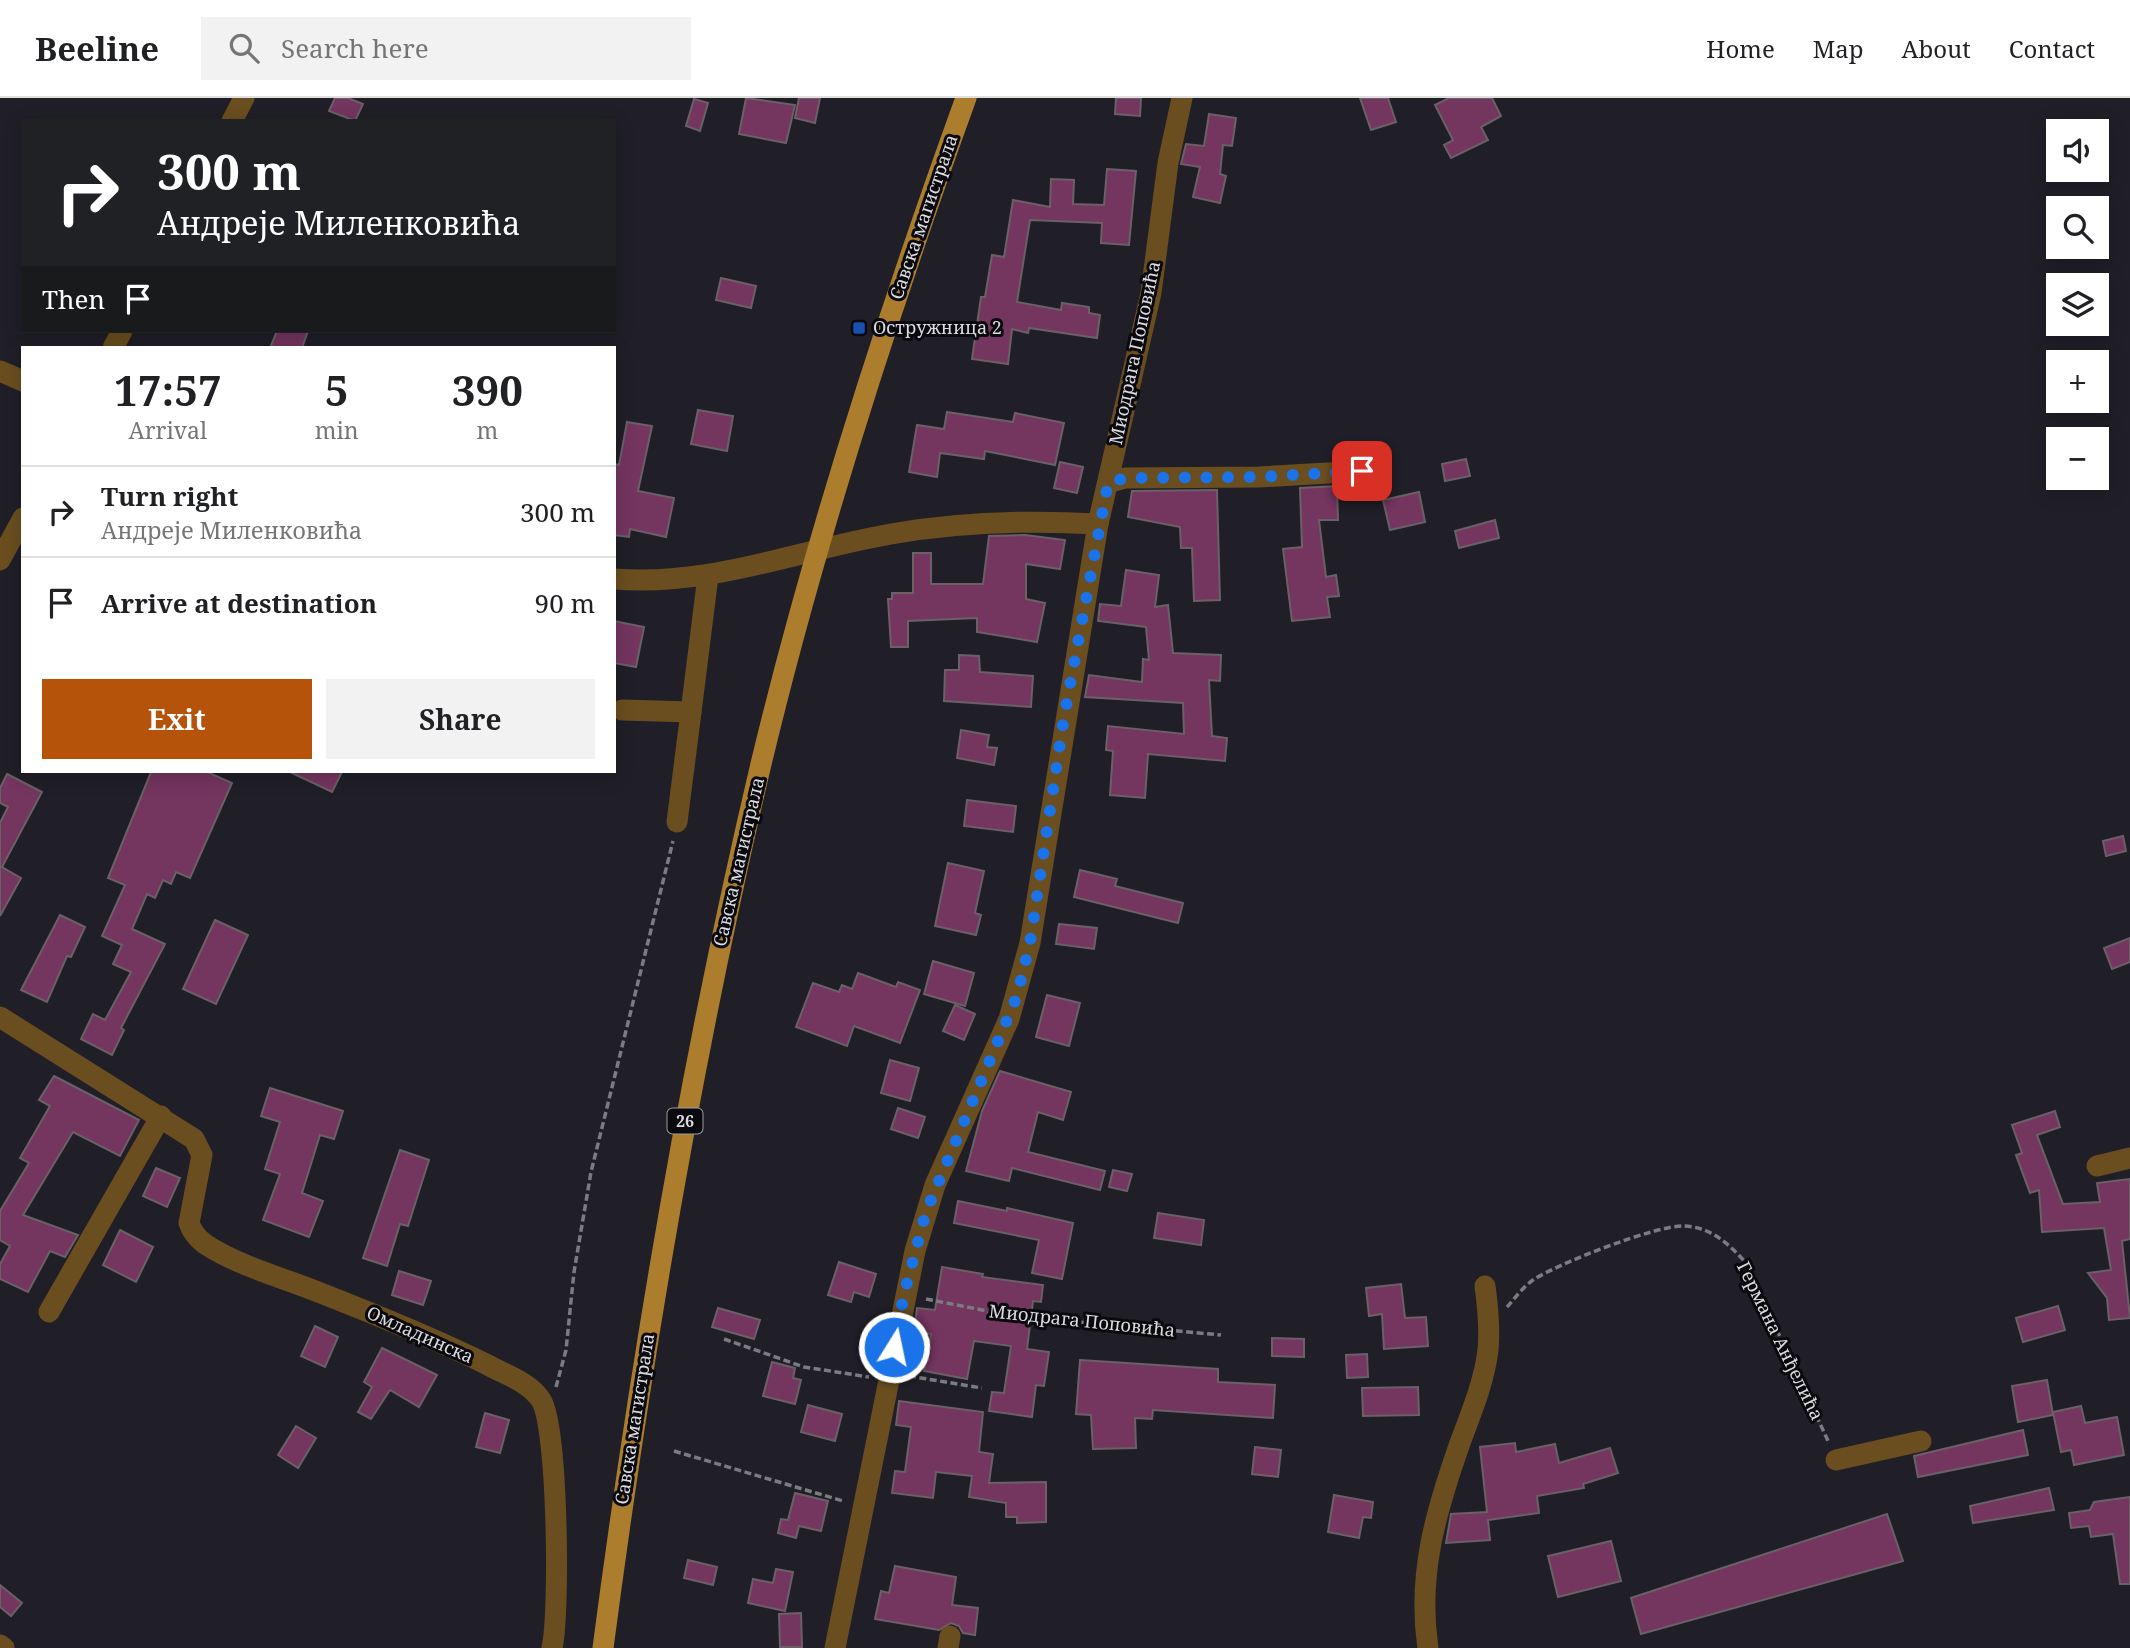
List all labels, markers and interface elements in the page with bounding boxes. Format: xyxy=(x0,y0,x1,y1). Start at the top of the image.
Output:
search box xyxy=(201,17,691,80)
text: Beeline xyxy=(35,26,159,71)
icon: search xyxy=(225,29,263,67)
text: Search here xyxy=(281,30,429,66)
text: Home xyxy=(1706,32,1775,65)
text: Map xyxy=(1813,32,1864,65)
text: About xyxy=(1902,32,1971,65)
text: Contact xyxy=(2009,32,2095,65)
map controls xyxy=(2046,119,2109,490)
button: sound xyxy=(2046,119,2109,182)
street label: Савска магистрала xyxy=(884,131,963,302)
text: 300 m xyxy=(157,138,301,204)
icon: right xyxy=(42,147,133,238)
button: search xyxy=(2046,196,2109,259)
text: Андреје Миленковића xyxy=(157,201,520,244)
street label: Миодрага Поповића xyxy=(1103,259,1165,447)
button: layers xyxy=(2046,273,2109,336)
icon: arrive xyxy=(119,280,157,318)
text: Then xyxy=(42,281,105,317)
place label: Остружница 2 xyxy=(873,315,1002,339)
marker: Остружница 2 xyxy=(851,320,867,336)
button: + xyxy=(2046,350,2109,413)
text: 17:57 xyxy=(114,361,222,418)
text: 5 xyxy=(325,361,349,418)
text: 390 xyxy=(452,361,523,418)
text: Arrival xyxy=(129,414,207,446)
text: min xyxy=(315,414,359,446)
text: m xyxy=(476,414,498,446)
button: − xyxy=(2046,427,2109,490)
pin xyxy=(1332,441,1392,501)
icon: arrive xyxy=(1343,452,1381,490)
text: Turn right xyxy=(101,478,238,514)
icon: right xyxy=(42,493,80,531)
text: 300 m xyxy=(520,494,595,530)
text: Андреје Миленковића xyxy=(101,514,362,546)
icon: arrive xyxy=(42,584,80,622)
text: Arrive at destination xyxy=(101,585,377,621)
text: 90 m xyxy=(535,585,595,621)
button: Exit xyxy=(42,679,312,759)
button: Share xyxy=(326,679,595,759)
street label: Савска магистрала xyxy=(707,775,769,949)
road number: 26 xyxy=(668,1108,702,1134)
street label: Германа Анђелића xyxy=(1732,1257,1830,1424)
street label: Миодрага Поповића xyxy=(988,1298,1176,1342)
street label: Омладинска xyxy=(363,1300,478,1368)
position arrow xyxy=(857,1310,931,1384)
street label: Савска магистрала xyxy=(609,1332,659,1506)

